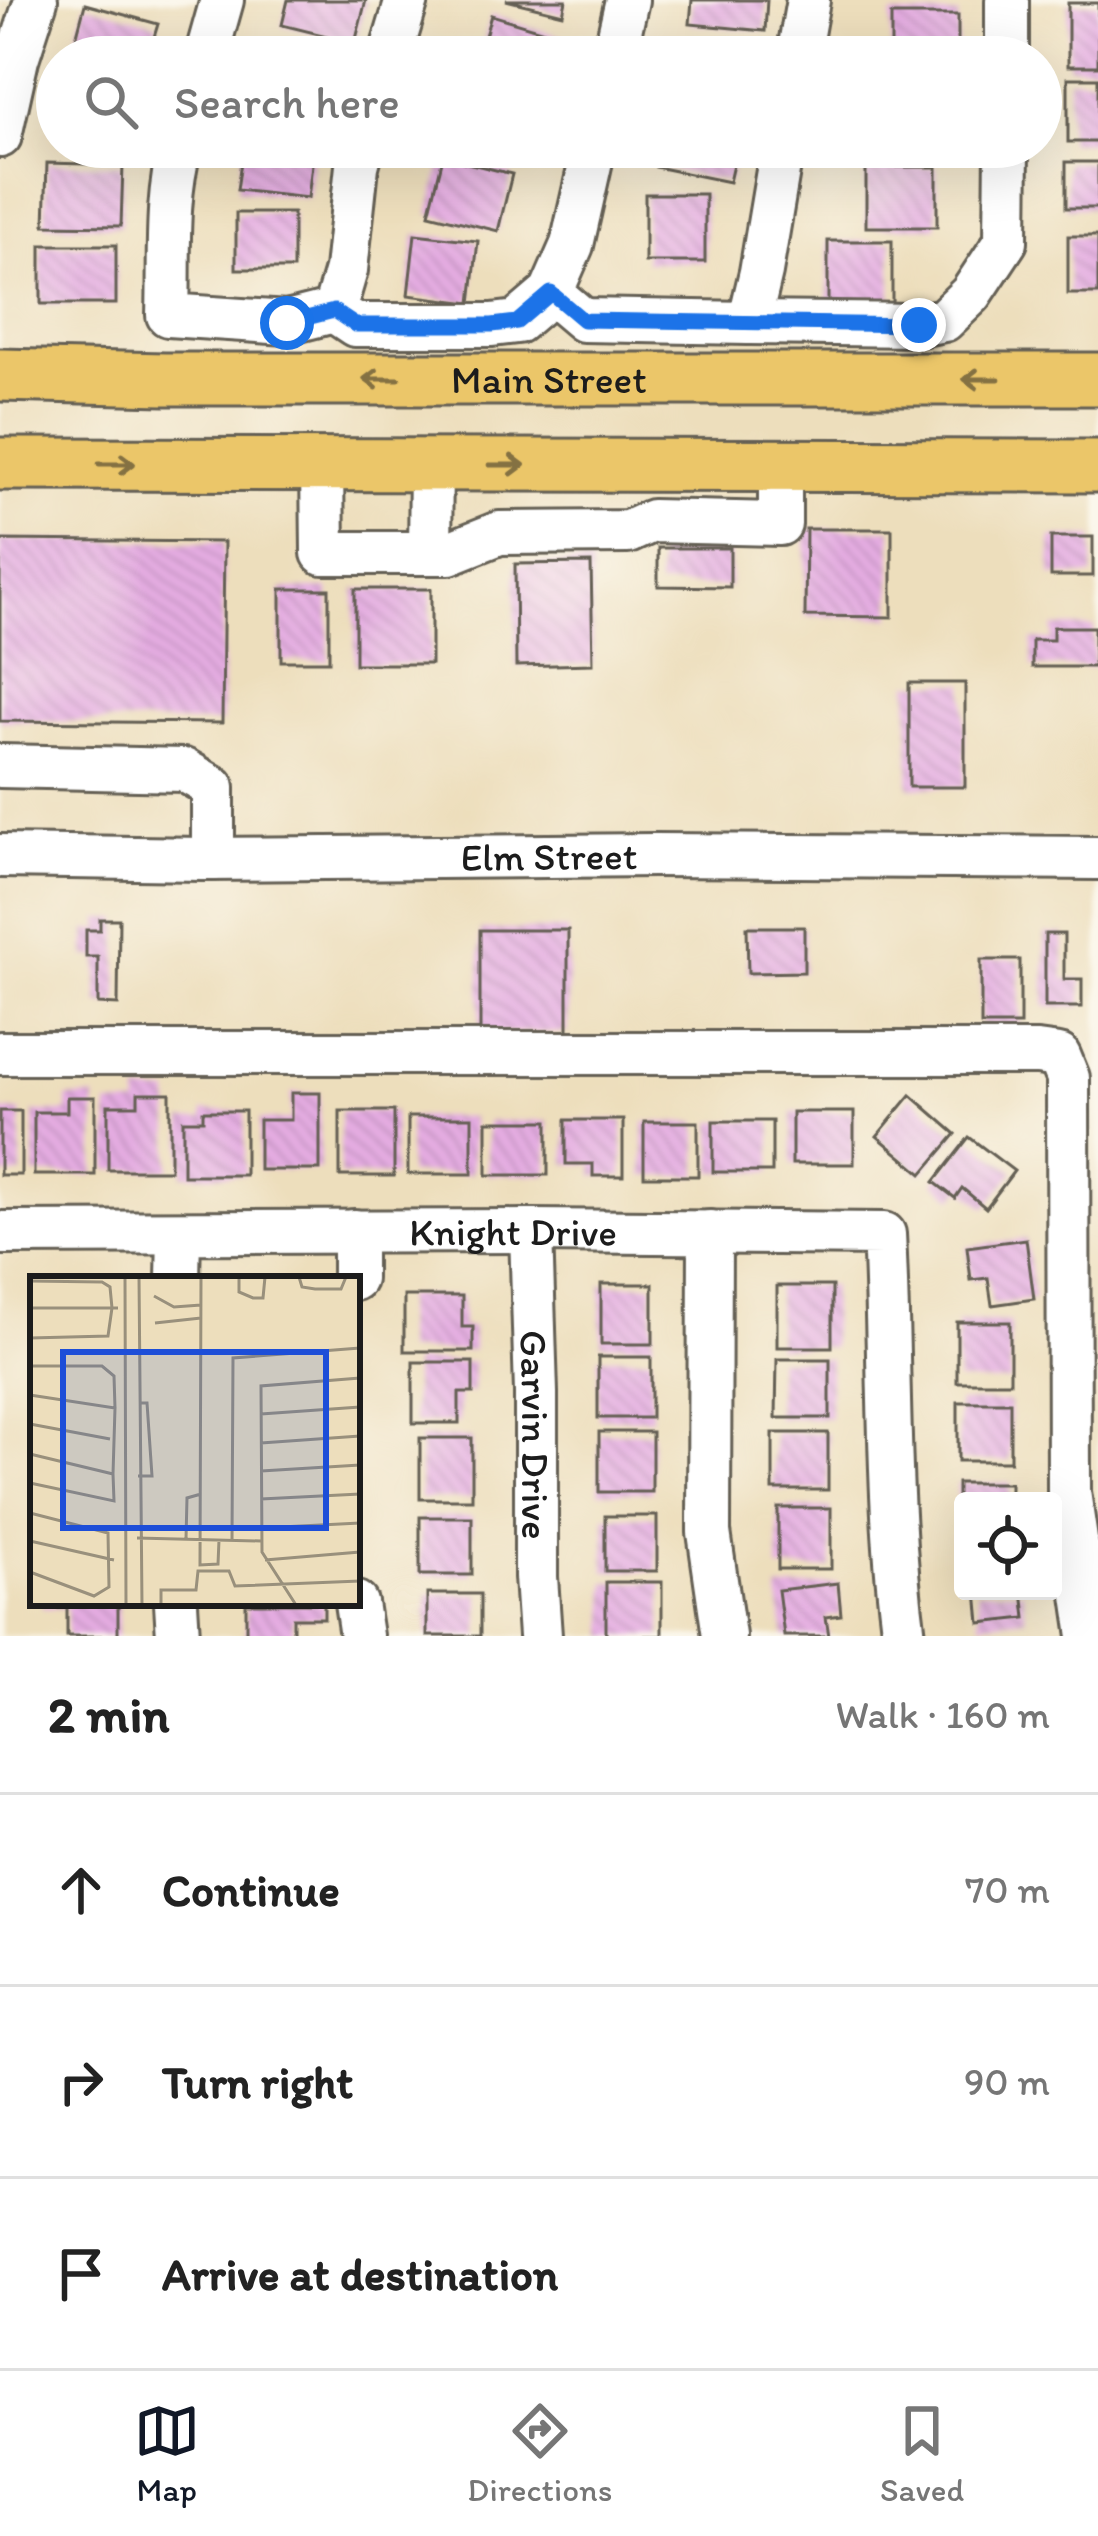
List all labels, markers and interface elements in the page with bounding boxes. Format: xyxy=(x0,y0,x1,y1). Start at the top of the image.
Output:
search box xyxy=(36,36,1062,168)
icon: search xyxy=(78,69,144,135)
text: Search here xyxy=(174,75,400,129)
route start xyxy=(260,296,314,350)
route end xyxy=(892,298,946,352)
street label: Main Street xyxy=(451,356,647,403)
one-way arrow xyxy=(362,368,401,390)
one-way arrow xyxy=(962,368,1001,390)
one-way arrow xyxy=(97,453,136,475)
one-way arrow xyxy=(487,454,526,476)
street label: Elm Street xyxy=(460,832,637,881)
street label: Knight Drive xyxy=(409,1208,617,1256)
inset map xyxy=(30,1276,360,1606)
street label: Garvin Drive xyxy=(510,1329,559,1540)
map controls xyxy=(954,1492,1062,1600)
button: locate xyxy=(954,1492,1062,1600)
text: 2 min xyxy=(48,1684,169,1745)
text: Walk · 160 m xyxy=(836,1691,1050,1738)
icon: ahead xyxy=(48,1857,114,1923)
text: Continue xyxy=(162,1863,340,1917)
text: 70 m xyxy=(965,1866,1050,1913)
icon: right xyxy=(48,2049,114,2115)
text: Turn right xyxy=(162,2055,353,2109)
text: 90 m xyxy=(964,2058,1050,2105)
icon: arrive xyxy=(48,2241,114,2307)
text: Arrive at destination xyxy=(162,2247,558,2301)
tab: Map xyxy=(134,2398,200,2509)
tab: Directions xyxy=(467,2398,612,2509)
tab: Saved xyxy=(880,2398,964,2509)

